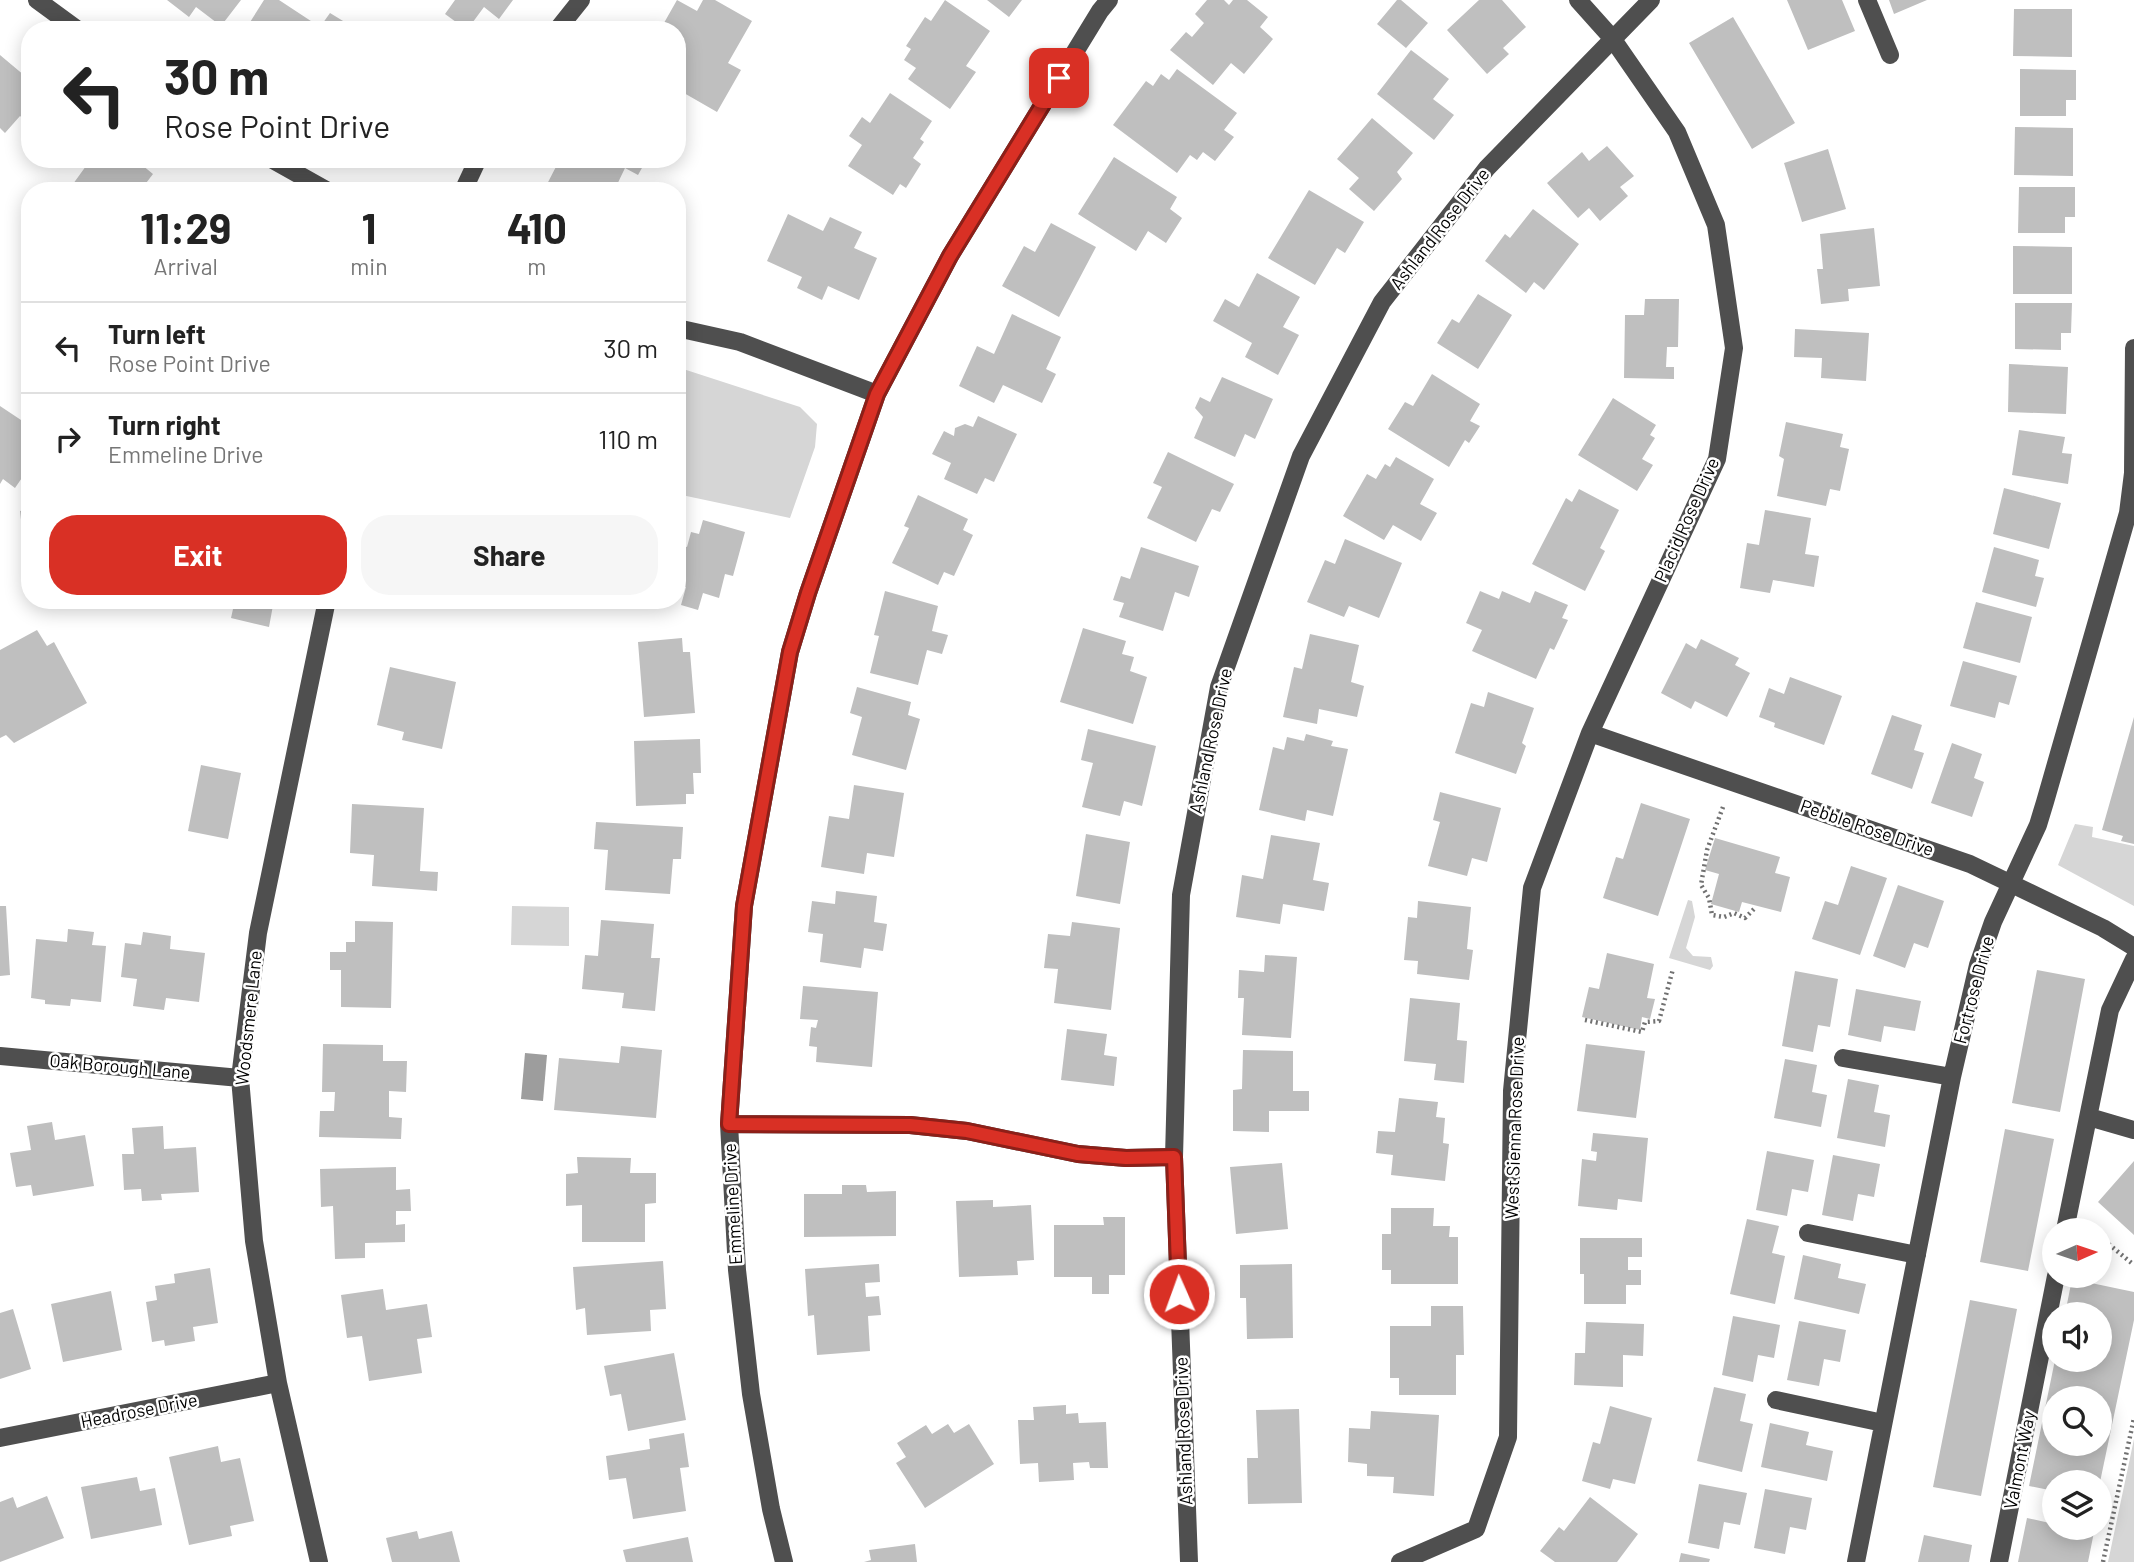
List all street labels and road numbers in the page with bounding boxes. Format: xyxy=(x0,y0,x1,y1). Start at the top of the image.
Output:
street label: Ashland Rose Drive xyxy=(1385,163,1494,294)
street label: Placid Rose Drive xyxy=(1649,454,1723,585)
street label: Ashland Rose Drive xyxy=(1184,666,1236,816)
street label: Pebble Rose Drive xyxy=(1798,794,1937,860)
street label: Fortrose Drive xyxy=(1948,933,1998,1046)
street label: Woodsmere Lane xyxy=(230,949,266,1086)
street label: West Sienna Rose Drive xyxy=(1500,1036,1528,1220)
street label: Oak Borough Lane xyxy=(49,1049,191,1083)
street label: Emmeline Drive xyxy=(718,1143,746,1265)
street label: Ashland Rose Drive xyxy=(1169,1357,1197,1506)
street label: Headrose Drive xyxy=(79,1388,199,1432)
street label: Valmont Way xyxy=(1999,1409,2039,1511)

